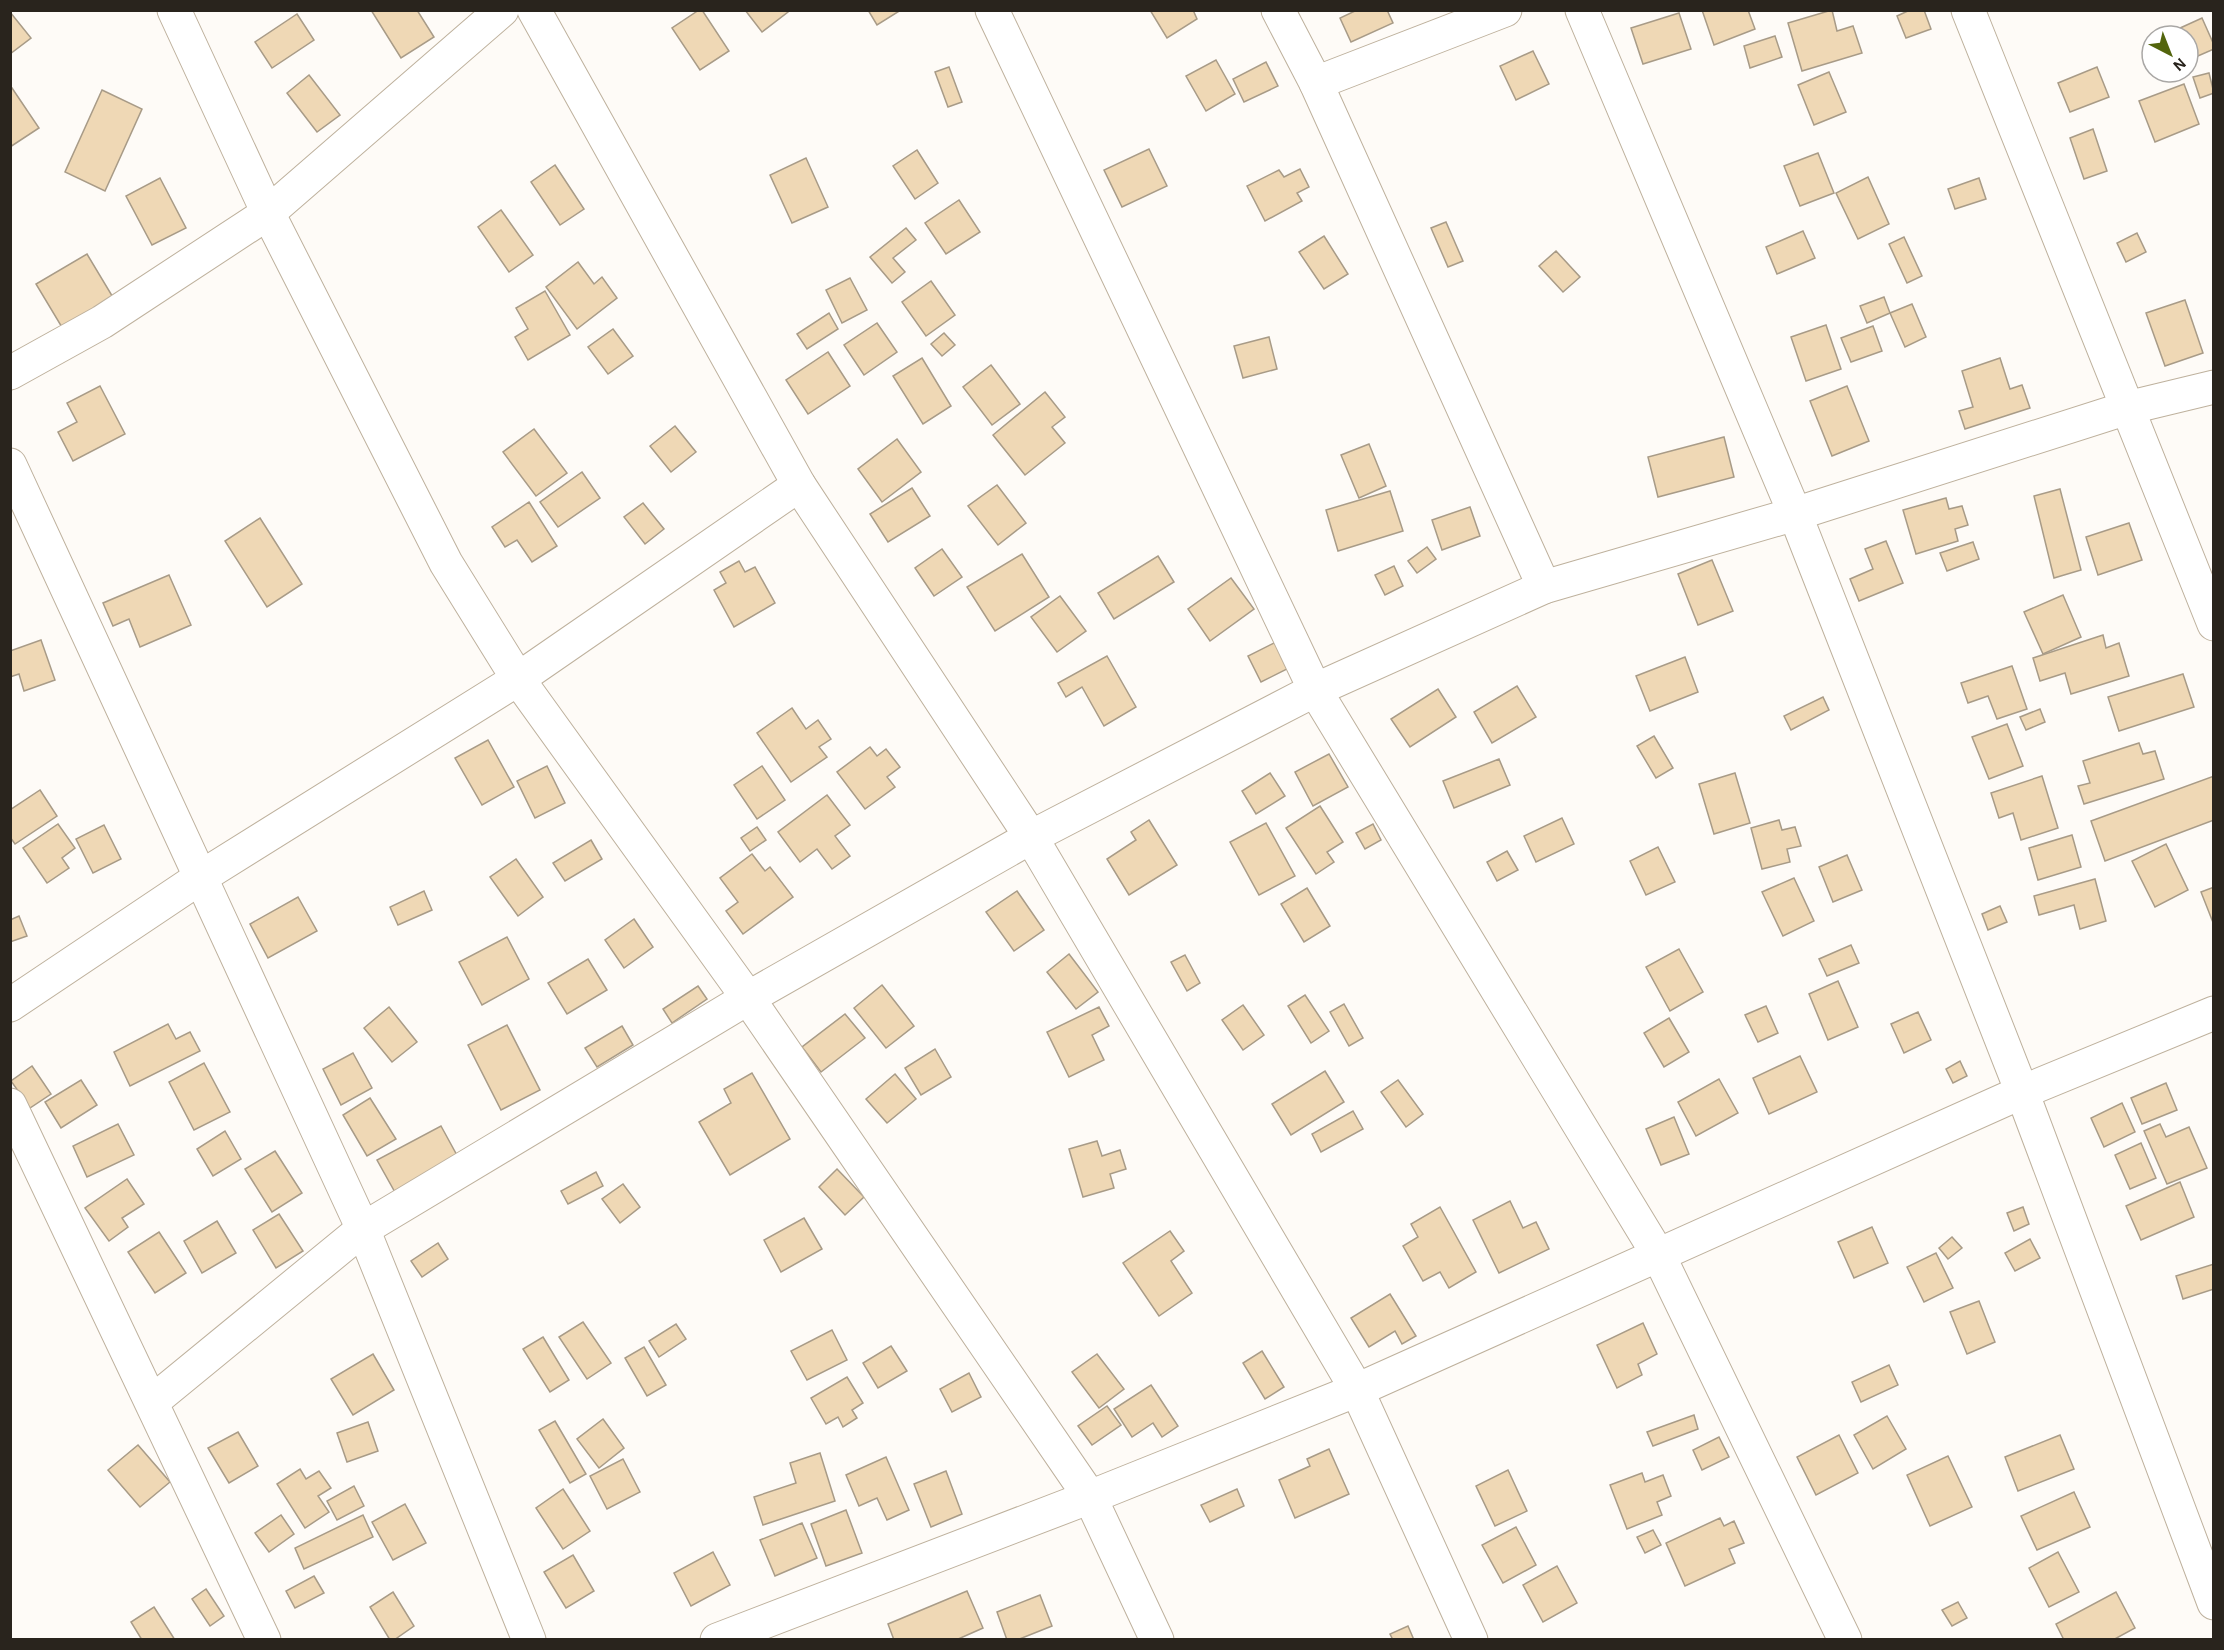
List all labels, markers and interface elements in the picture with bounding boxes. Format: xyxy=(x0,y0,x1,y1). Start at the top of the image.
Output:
north arrow xyxy=(2140,24,2200,84)
text: N xyxy=(2170,55,2189,74)

